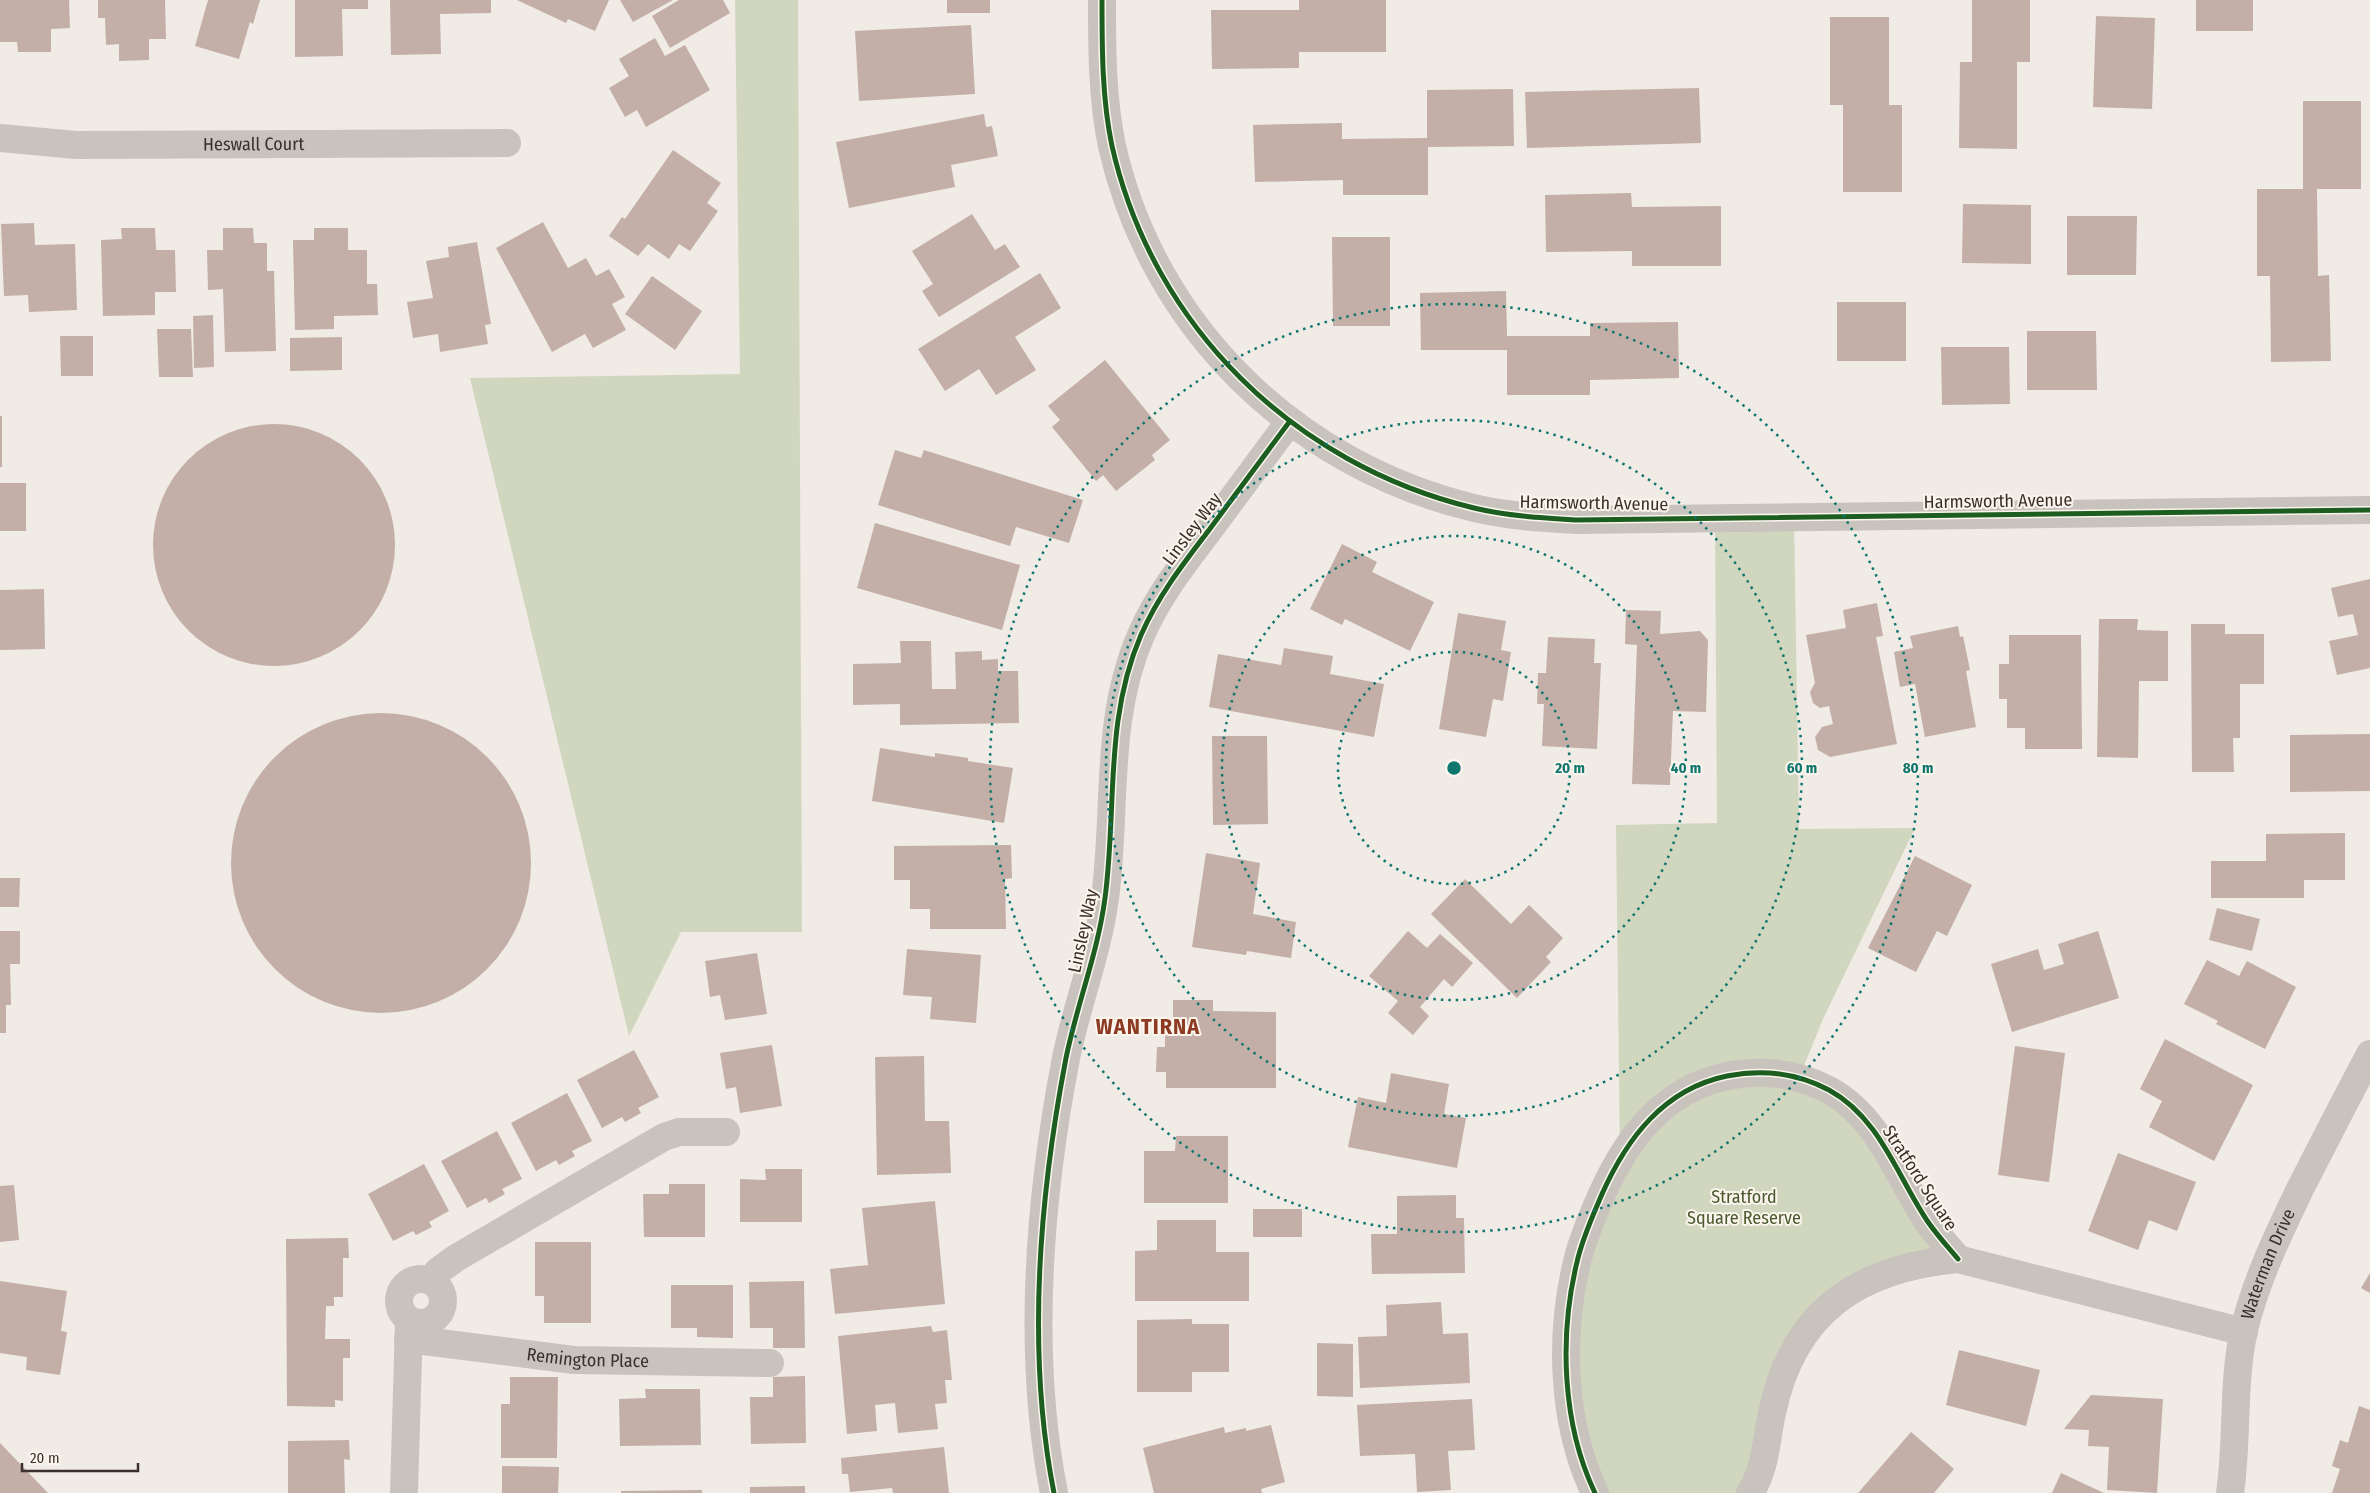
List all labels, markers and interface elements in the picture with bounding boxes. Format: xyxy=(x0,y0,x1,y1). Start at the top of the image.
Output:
street label: Heswall Court xyxy=(203,133,304,155)
street label: Linsley Way xyxy=(1158,488,1226,570)
street label: Harmsworth Avenue xyxy=(1923,489,2073,513)
street label: Harmsworth Avenue xyxy=(1519,491,1669,515)
centre of rings xyxy=(1445,759,1463,777)
text: 20 m xyxy=(1554,759,1585,777)
text: 40 m xyxy=(1671,759,1701,777)
text: 60 m xyxy=(1787,759,1817,777)
text: 80 m xyxy=(1903,759,1933,777)
street label: Linsley Way xyxy=(1063,887,1103,975)
district label: WANTIRNA xyxy=(1096,1013,1200,1040)
street label: Stratford Square xyxy=(1878,1121,1962,1235)
park label: Stratford Square Reserve xyxy=(1687,1186,1801,1229)
street label: Waterman Drive xyxy=(2236,1205,2300,1322)
street label: Remington Place xyxy=(525,1343,649,1372)
scale bar xyxy=(22,1440,139,1472)
text: 20 m xyxy=(30,1449,60,1467)

